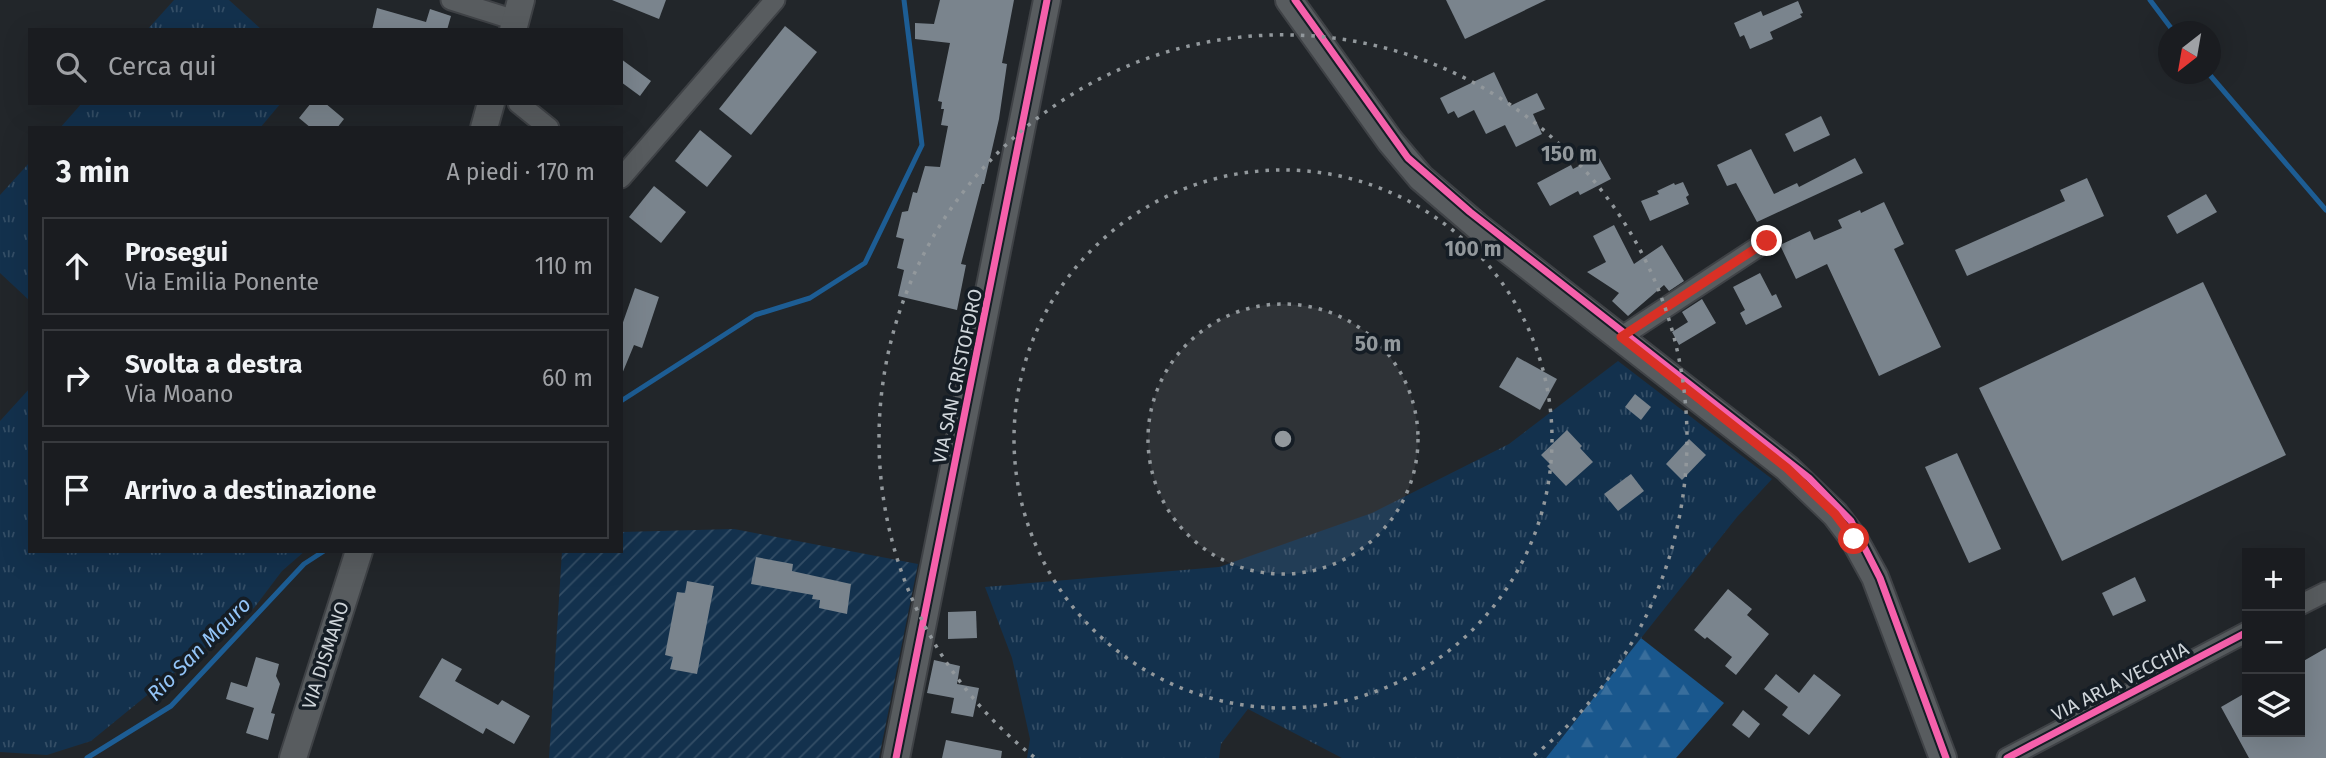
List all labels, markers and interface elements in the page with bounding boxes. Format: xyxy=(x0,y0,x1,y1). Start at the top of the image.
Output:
north arrow xyxy=(2158,21,2221,84)
search box xyxy=(28,28,623,105)
icon: search xyxy=(52,48,90,86)
text: Cerca qui xyxy=(108,51,217,82)
text: 150 m xyxy=(1541,141,1597,167)
text: 3 min xyxy=(56,154,130,190)
text: A piedi · 170 m xyxy=(447,158,595,186)
route end xyxy=(1751,225,1782,256)
text: 100 m xyxy=(1444,236,1502,262)
text: Prosegui xyxy=(125,237,228,268)
icon: ahead xyxy=(58,247,96,285)
text: 110 m xyxy=(535,252,593,280)
text: Via Emilia Ponente xyxy=(125,268,319,296)
street label: VIA SAN CRISTOFORO xyxy=(928,287,987,465)
text: 50 m xyxy=(1355,331,1401,357)
text: Svolta a destra xyxy=(125,349,303,380)
icon: right xyxy=(58,359,96,397)
text: 60 m xyxy=(542,364,593,392)
text: Via Moano xyxy=(125,380,233,408)
centre of rings xyxy=(1271,427,1295,451)
icon: arrive xyxy=(58,471,96,509)
text: Arrivo a destinazione xyxy=(125,475,376,506)
route start xyxy=(1838,523,1869,554)
map controls xyxy=(2242,548,2305,737)
button: + xyxy=(2242,548,2305,611)
water label: Rio San Mauro xyxy=(141,591,257,707)
street label: VIA DISMANO xyxy=(297,598,354,712)
button: − xyxy=(2242,611,2305,674)
street label: VIA ARLA VECCHIA xyxy=(2048,637,2193,726)
button: layers xyxy=(2242,674,2305,737)

